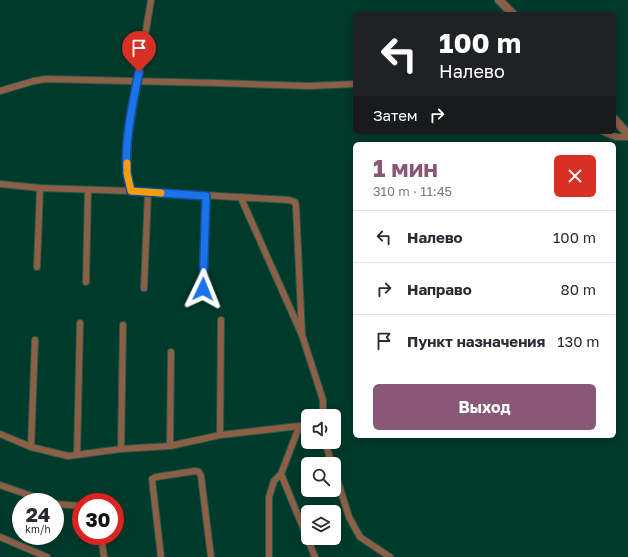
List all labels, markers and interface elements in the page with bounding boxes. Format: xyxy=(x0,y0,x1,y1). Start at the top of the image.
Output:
text: 100 m xyxy=(439,26,521,59)
icon: left xyxy=(373,28,425,80)
pin xyxy=(122,31,156,72)
icon: arrive xyxy=(128,37,150,59)
text: Налево xyxy=(439,60,505,82)
icon: right xyxy=(426,104,448,126)
text: Затем xyxy=(373,106,418,124)
text: 1 мин xyxy=(373,153,438,182)
button: close xyxy=(554,155,596,197)
text: 310 m · 11:45 xyxy=(373,183,452,199)
icon: left xyxy=(373,226,395,248)
text: Налево xyxy=(407,228,463,246)
text: 100 m xyxy=(553,228,596,246)
position arrow xyxy=(182,268,224,310)
icon: right xyxy=(373,278,395,300)
text: Направо xyxy=(407,280,472,298)
text: 80 m xyxy=(561,280,596,298)
icon: arrive xyxy=(373,330,395,352)
text: Пункт назначения xyxy=(407,332,545,350)
text: 130 m xyxy=(557,332,600,350)
button: Выход xyxy=(373,384,596,430)
map controls xyxy=(301,409,341,545)
button: sound xyxy=(301,409,341,449)
button: search xyxy=(301,457,341,497)
speed limit sign: 30 xyxy=(72,493,124,545)
text: 24 xyxy=(26,502,50,526)
button: layers xyxy=(301,505,341,545)
text: km/h xyxy=(25,523,51,535)

